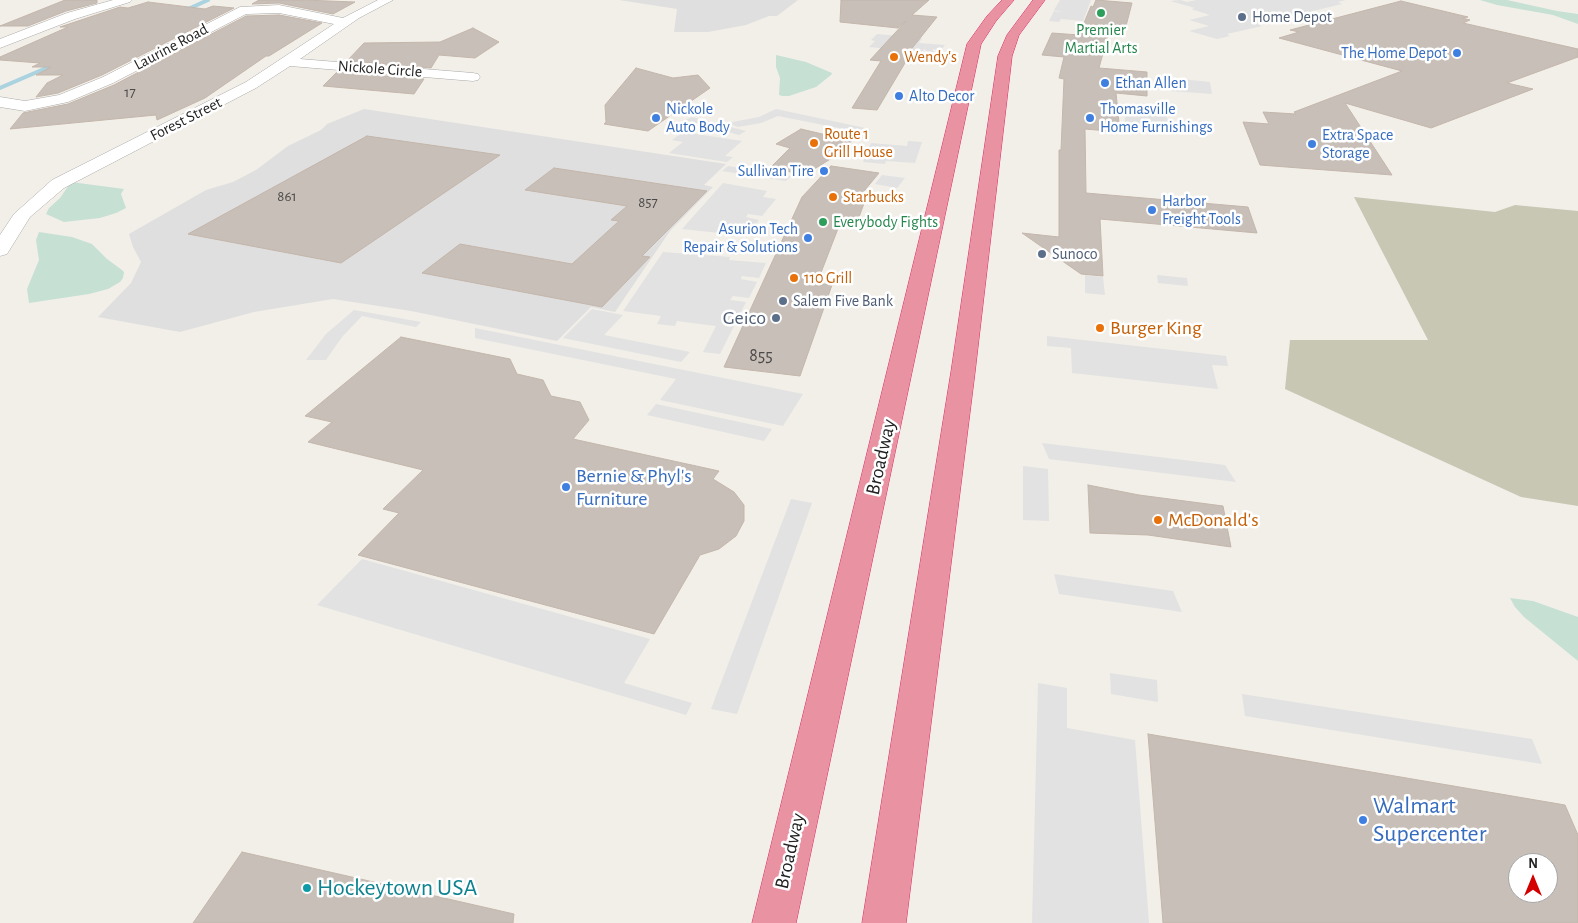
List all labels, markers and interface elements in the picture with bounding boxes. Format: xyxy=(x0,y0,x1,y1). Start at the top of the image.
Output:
marker: Premier Martial Arts xyxy=(1095,7,1107,19)
place label: Home Depot xyxy=(1252,7,1332,27)
marker: Home Depot xyxy=(1236,11,1248,23)
street label: Laurine Road xyxy=(131,19,211,75)
place label: Premier Martial Arts xyxy=(1064,20,1138,58)
place label: The Home Depot xyxy=(1341,43,1447,63)
place label: Wendy's xyxy=(904,47,957,67)
marker: The Home Depot xyxy=(1451,47,1463,59)
marker: Wendy's xyxy=(888,51,900,63)
street label: Nickole Circle xyxy=(337,56,423,82)
place label: Ethan Allen xyxy=(1115,73,1187,93)
marker: Ethan Allen xyxy=(1099,77,1111,89)
house number: 17 xyxy=(124,83,136,101)
place label: Alto Decor xyxy=(909,86,974,106)
marker: Alto Decor xyxy=(893,90,905,102)
street label: Forest Street xyxy=(147,93,225,145)
place label: Nickole Auto Body xyxy=(666,99,730,137)
place label: Thomasville Home Furnishings xyxy=(1100,99,1213,137)
marker: Nickole Auto Body xyxy=(650,112,662,124)
marker: Thomasville Home Furnishings xyxy=(1084,112,1096,124)
place label: Route 1 Grill House xyxy=(824,124,893,162)
place label: Extra Space Storage xyxy=(1322,125,1393,163)
marker: Route 1 Grill House xyxy=(808,137,820,149)
marker: Extra Space Storage xyxy=(1306,138,1318,150)
place label: Sullivan Tire xyxy=(738,161,814,181)
marker: Sullivan Tire xyxy=(818,165,830,177)
house number: 861 xyxy=(277,187,297,205)
place label: Starbucks xyxy=(843,187,904,207)
marker: Starbucks xyxy=(827,191,839,203)
place label: Harbor Freight Tools xyxy=(1162,191,1241,229)
house number: 857 xyxy=(638,193,658,211)
marker: Harbor Freight Tools xyxy=(1146,204,1158,216)
place label: Everybody Fights xyxy=(833,212,938,232)
marker: Everybody Fights xyxy=(817,216,829,228)
place label: Asurion Tech Repair & Solutions xyxy=(683,219,798,257)
marker: Asurion Tech Repair & Solutions xyxy=(802,232,814,244)
place label: Sunoco xyxy=(1052,244,1098,264)
marker: Sunoco xyxy=(1036,248,1048,260)
place label: 110 Grill xyxy=(804,268,852,288)
marker: 110 Grill xyxy=(788,272,800,284)
place label: Salem Five Bank xyxy=(793,291,893,311)
marker: Salem Five Bank xyxy=(777,295,789,307)
place label: Geico xyxy=(723,306,766,330)
marker: Geico xyxy=(770,312,782,324)
place label: Burger King xyxy=(1110,316,1202,340)
marker: Burger King xyxy=(1094,322,1106,334)
house number: 855 xyxy=(749,345,773,367)
street label: Broadway xyxy=(861,417,901,497)
place label: Bernie & Phyl's Furniture xyxy=(576,464,692,511)
marker: Bernie & Phyl's Furniture xyxy=(560,481,572,493)
place label: McDonald's xyxy=(1168,508,1259,532)
marker: McDonald's xyxy=(1152,514,1164,526)
place label: Walmart Supercenter xyxy=(1373,792,1486,848)
street label: Broadway xyxy=(770,811,810,891)
marker: Walmart Supercenter xyxy=(1357,814,1369,826)
north arrow xyxy=(1508,853,1558,903)
text: N xyxy=(1528,857,1538,871)
place label: Hockeytown USA xyxy=(317,874,477,902)
marker: Hockeytown USA xyxy=(301,882,313,894)

